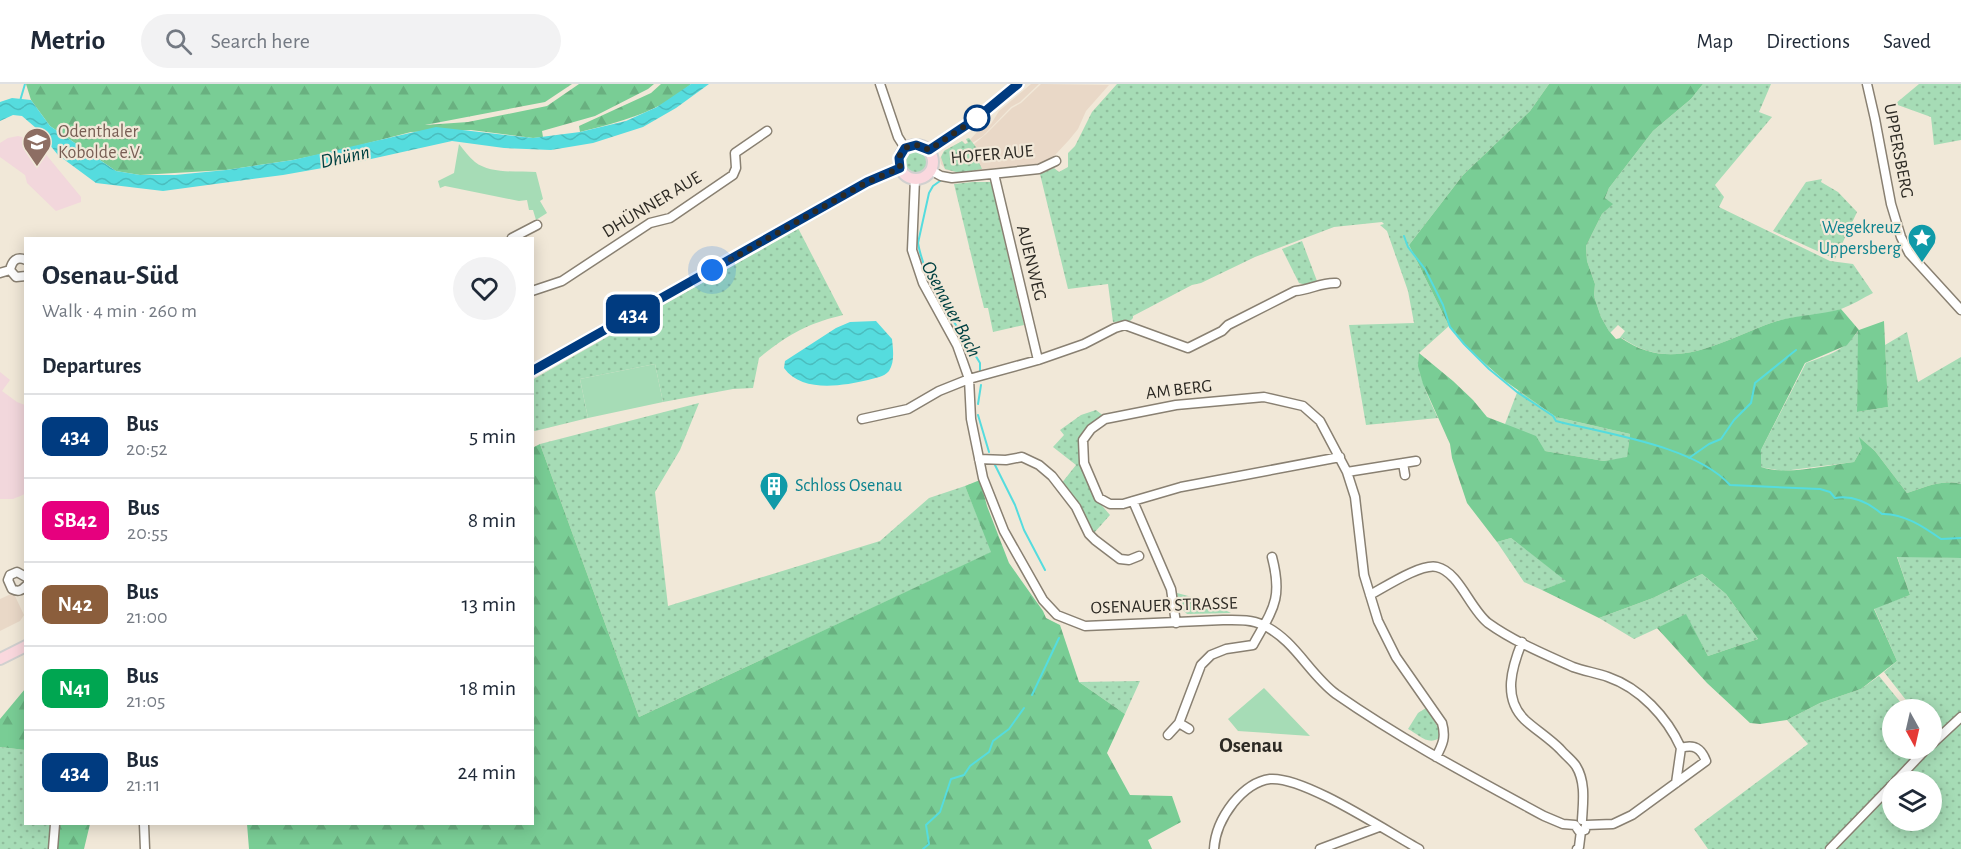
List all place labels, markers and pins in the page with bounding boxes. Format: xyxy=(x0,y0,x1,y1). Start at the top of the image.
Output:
unlabelled marker xyxy=(964,105,990,131)
place label: Odenthaler Kobolde e.V. xyxy=(58,123,142,162)
school or university icon: Odenthaler Kobolde e.V. xyxy=(21,126,53,168)
place label: Wegekreuz Uppersberg xyxy=(1819,219,1901,258)
place icon: Wegekreuz Uppersberg xyxy=(1906,222,1938,264)
building icon: Schloss Osenau xyxy=(758,470,790,512)
place label: Schloss Osenau xyxy=(795,477,902,495)

